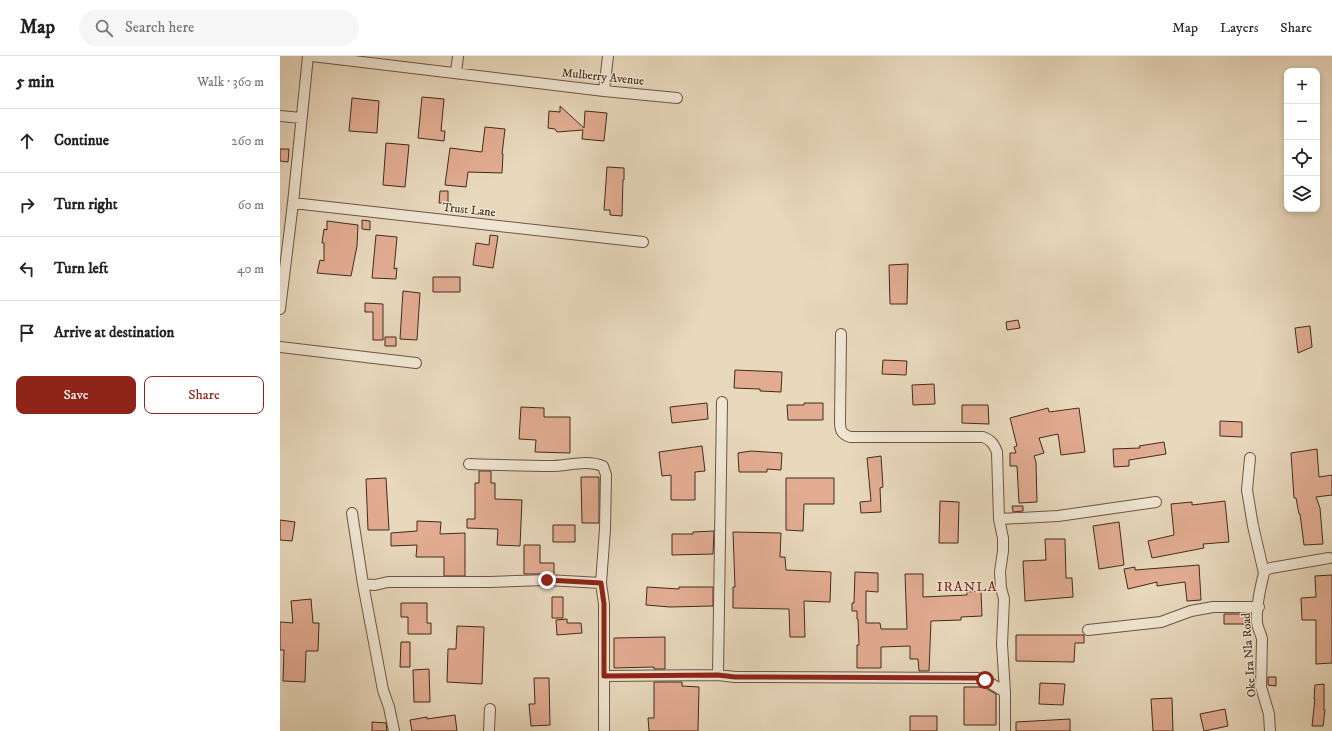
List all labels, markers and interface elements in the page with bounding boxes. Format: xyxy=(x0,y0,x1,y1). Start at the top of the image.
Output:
search box xyxy=(79,10,359,46)
text: Map xyxy=(20,16,55,39)
icon: search xyxy=(93,17,115,39)
text: Search here xyxy=(125,18,194,37)
text: Map xyxy=(1172,19,1198,37)
text: Layers xyxy=(1220,19,1258,37)
text: Share xyxy=(1280,19,1312,37)
street label: Mulberry Avenue xyxy=(561,65,645,89)
map controls xyxy=(1284,68,1320,212)
button: + xyxy=(1284,68,1320,104)
text: 5 min xyxy=(16,71,54,93)
text: Walk · 360 m xyxy=(197,74,264,90)
button: − xyxy=(1284,104,1320,140)
icon: ahead xyxy=(16,130,38,152)
text: Continue xyxy=(54,131,109,150)
text: 260 m xyxy=(231,133,264,149)
button: locate xyxy=(1284,140,1320,176)
button: layers xyxy=(1284,176,1320,212)
icon: right xyxy=(16,194,38,216)
text: Turn right xyxy=(54,195,117,214)
text: 60 m xyxy=(238,197,264,213)
street label: Trust Lane xyxy=(442,200,496,220)
icon: left xyxy=(16,258,38,280)
text: Turn left xyxy=(54,259,108,278)
text: 40 m xyxy=(237,261,264,277)
icon: arrive xyxy=(16,322,38,344)
text: Arrive at destination xyxy=(54,323,174,342)
button: Save xyxy=(16,376,136,414)
button: Share xyxy=(144,376,264,414)
route end xyxy=(538,571,556,589)
district label: IRANLA xyxy=(937,578,997,596)
street label: Oke Ira Nla Road xyxy=(1239,612,1259,698)
route start xyxy=(976,671,994,689)

